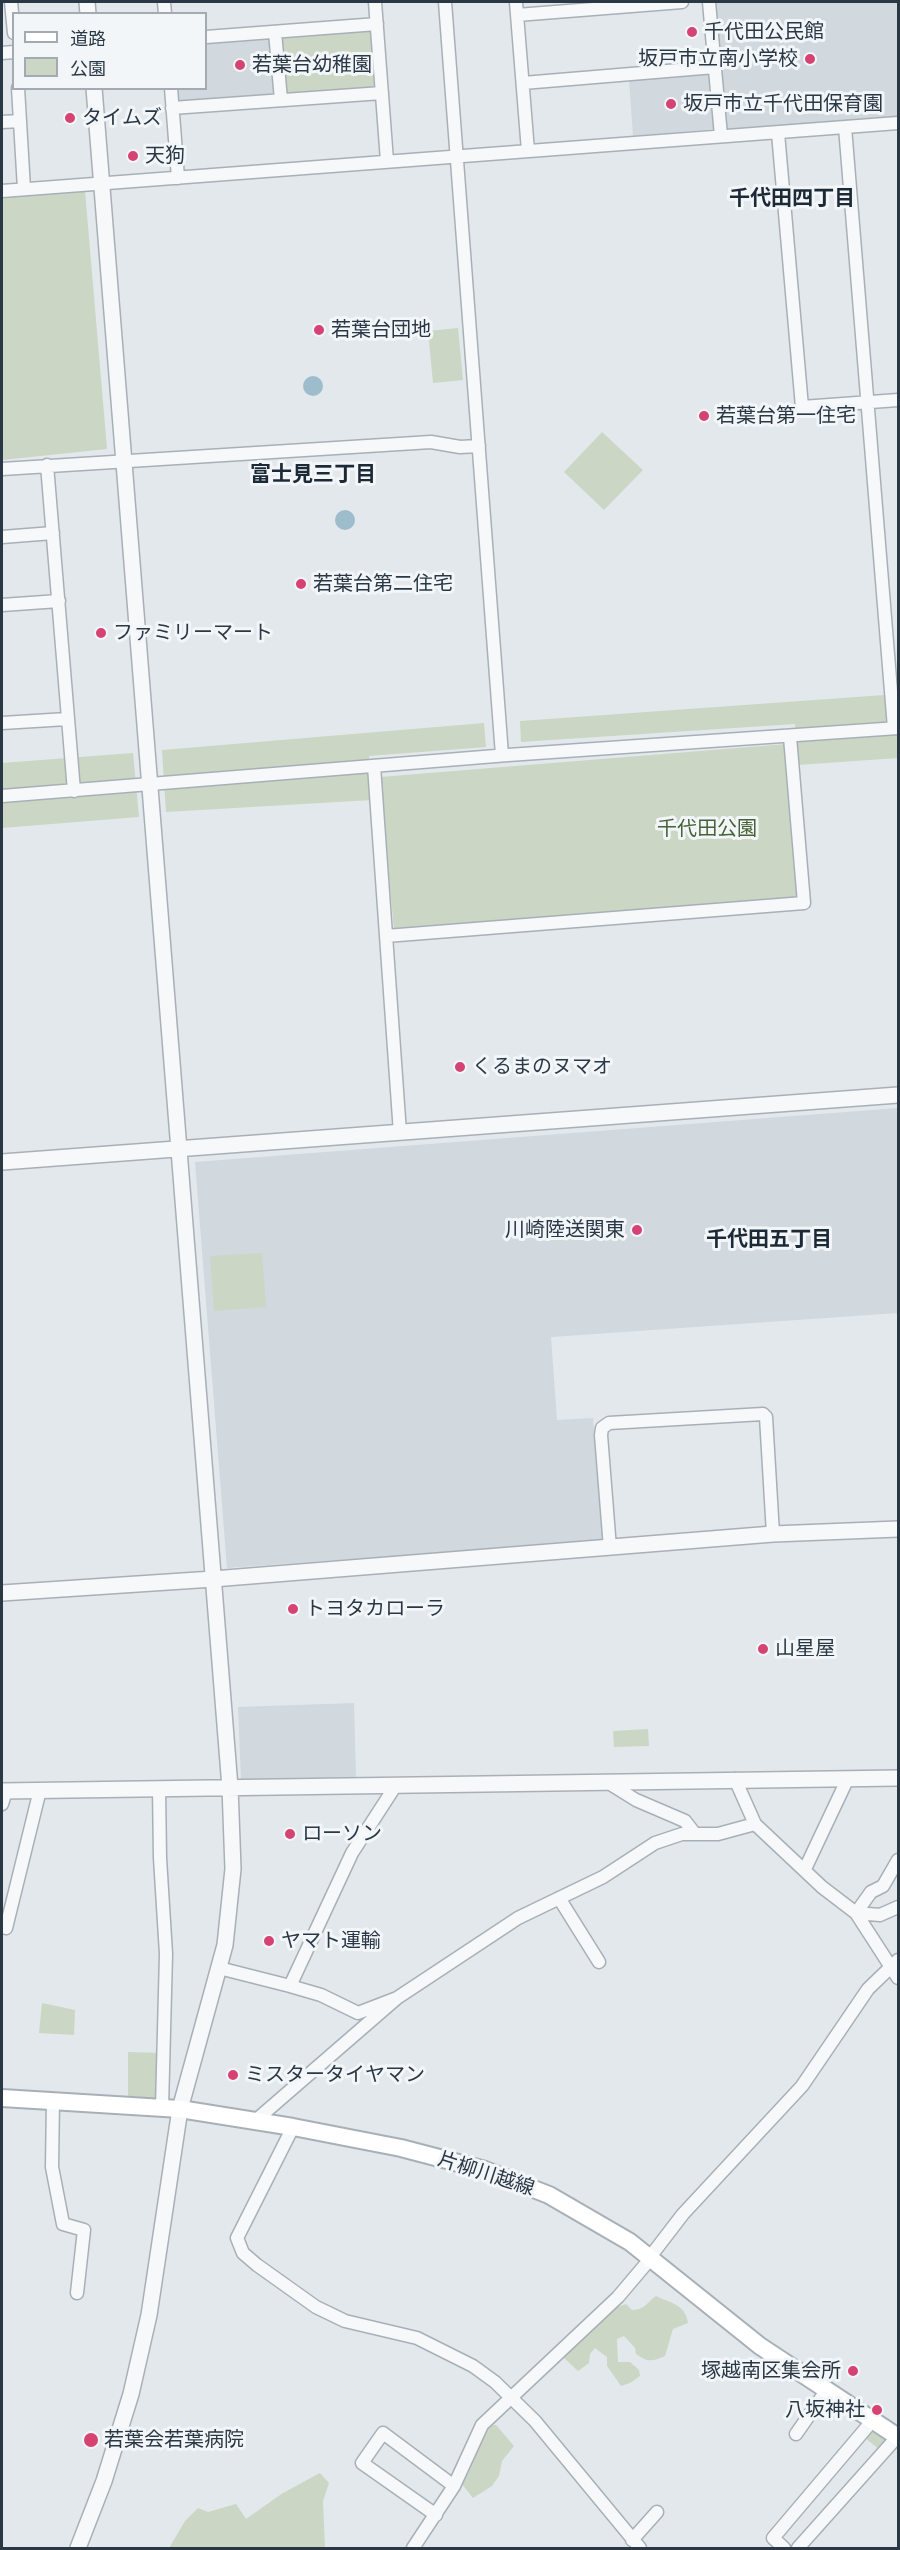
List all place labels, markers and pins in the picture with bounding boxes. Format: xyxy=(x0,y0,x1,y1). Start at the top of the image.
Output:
place label: 千代田公民館 xyxy=(704,20,824,44)
marker: 千代田公民館 xyxy=(685,25,699,39)
place label: 坂戸市立南小学校 xyxy=(638,47,798,71)
marker: 坂戸市立南小学校 xyxy=(803,52,817,66)
place label: 若葉台幼稚園 xyxy=(252,53,372,77)
marker: 若葉台幼稚園 xyxy=(233,58,247,72)
place label: 坂戸市立千代田保育園 xyxy=(683,92,883,116)
marker: 坂戸市立千代田保育園 xyxy=(664,97,678,111)
place label: タイムズ xyxy=(82,106,162,130)
marker: タイムズ xyxy=(63,111,77,125)
place label: 天狗 xyxy=(145,144,185,168)
marker: 天狗 xyxy=(126,149,140,163)
place label: 若葉台団地 xyxy=(331,318,431,342)
marker: 若葉台団地 xyxy=(312,323,326,337)
place label: 若葉台第一住宅 xyxy=(716,404,856,428)
marker: 若葉台第一住宅 xyxy=(697,409,711,423)
place label: 若葉台第二住宅 xyxy=(313,572,453,596)
marker: 若葉台第二住宅 xyxy=(294,577,308,591)
place label: ファミリーマート xyxy=(113,621,273,645)
marker: ファミリーマート xyxy=(94,626,108,640)
place label: くるまのヌマオ xyxy=(472,1055,612,1079)
marker: くるまのヌマオ xyxy=(453,1060,467,1074)
place label: 川崎陸送関東 xyxy=(505,1218,625,1242)
marker: 川崎陸送関東 xyxy=(630,1223,644,1237)
place label: トヨタカローラ xyxy=(305,1597,445,1621)
marker: トヨタカローラ xyxy=(286,1602,300,1616)
place label: 山星屋 xyxy=(775,1637,835,1661)
marker: 山星屋 xyxy=(756,1642,770,1656)
place label: ローソン xyxy=(302,1822,382,1846)
marker: ローソン xyxy=(283,1827,297,1841)
place label: ヤマト運輸 xyxy=(281,1929,381,1953)
marker: ヤマト運輸 xyxy=(262,1934,276,1948)
place label: ミスタータイヤマン xyxy=(245,2063,425,2087)
marker: ミスタータイヤマン xyxy=(226,2068,240,2082)
place label: 塚越南区集会所 xyxy=(701,2359,841,2383)
marker: 塚越南区集会所 xyxy=(846,2364,860,2378)
place label: 八坂神社 xyxy=(785,2398,865,2422)
marker: 八坂神社 xyxy=(870,2403,884,2417)
place label: 若葉会若葉病院 xyxy=(104,2428,244,2452)
marker: 若葉会若葉病院 xyxy=(82,2431,100,2449)

